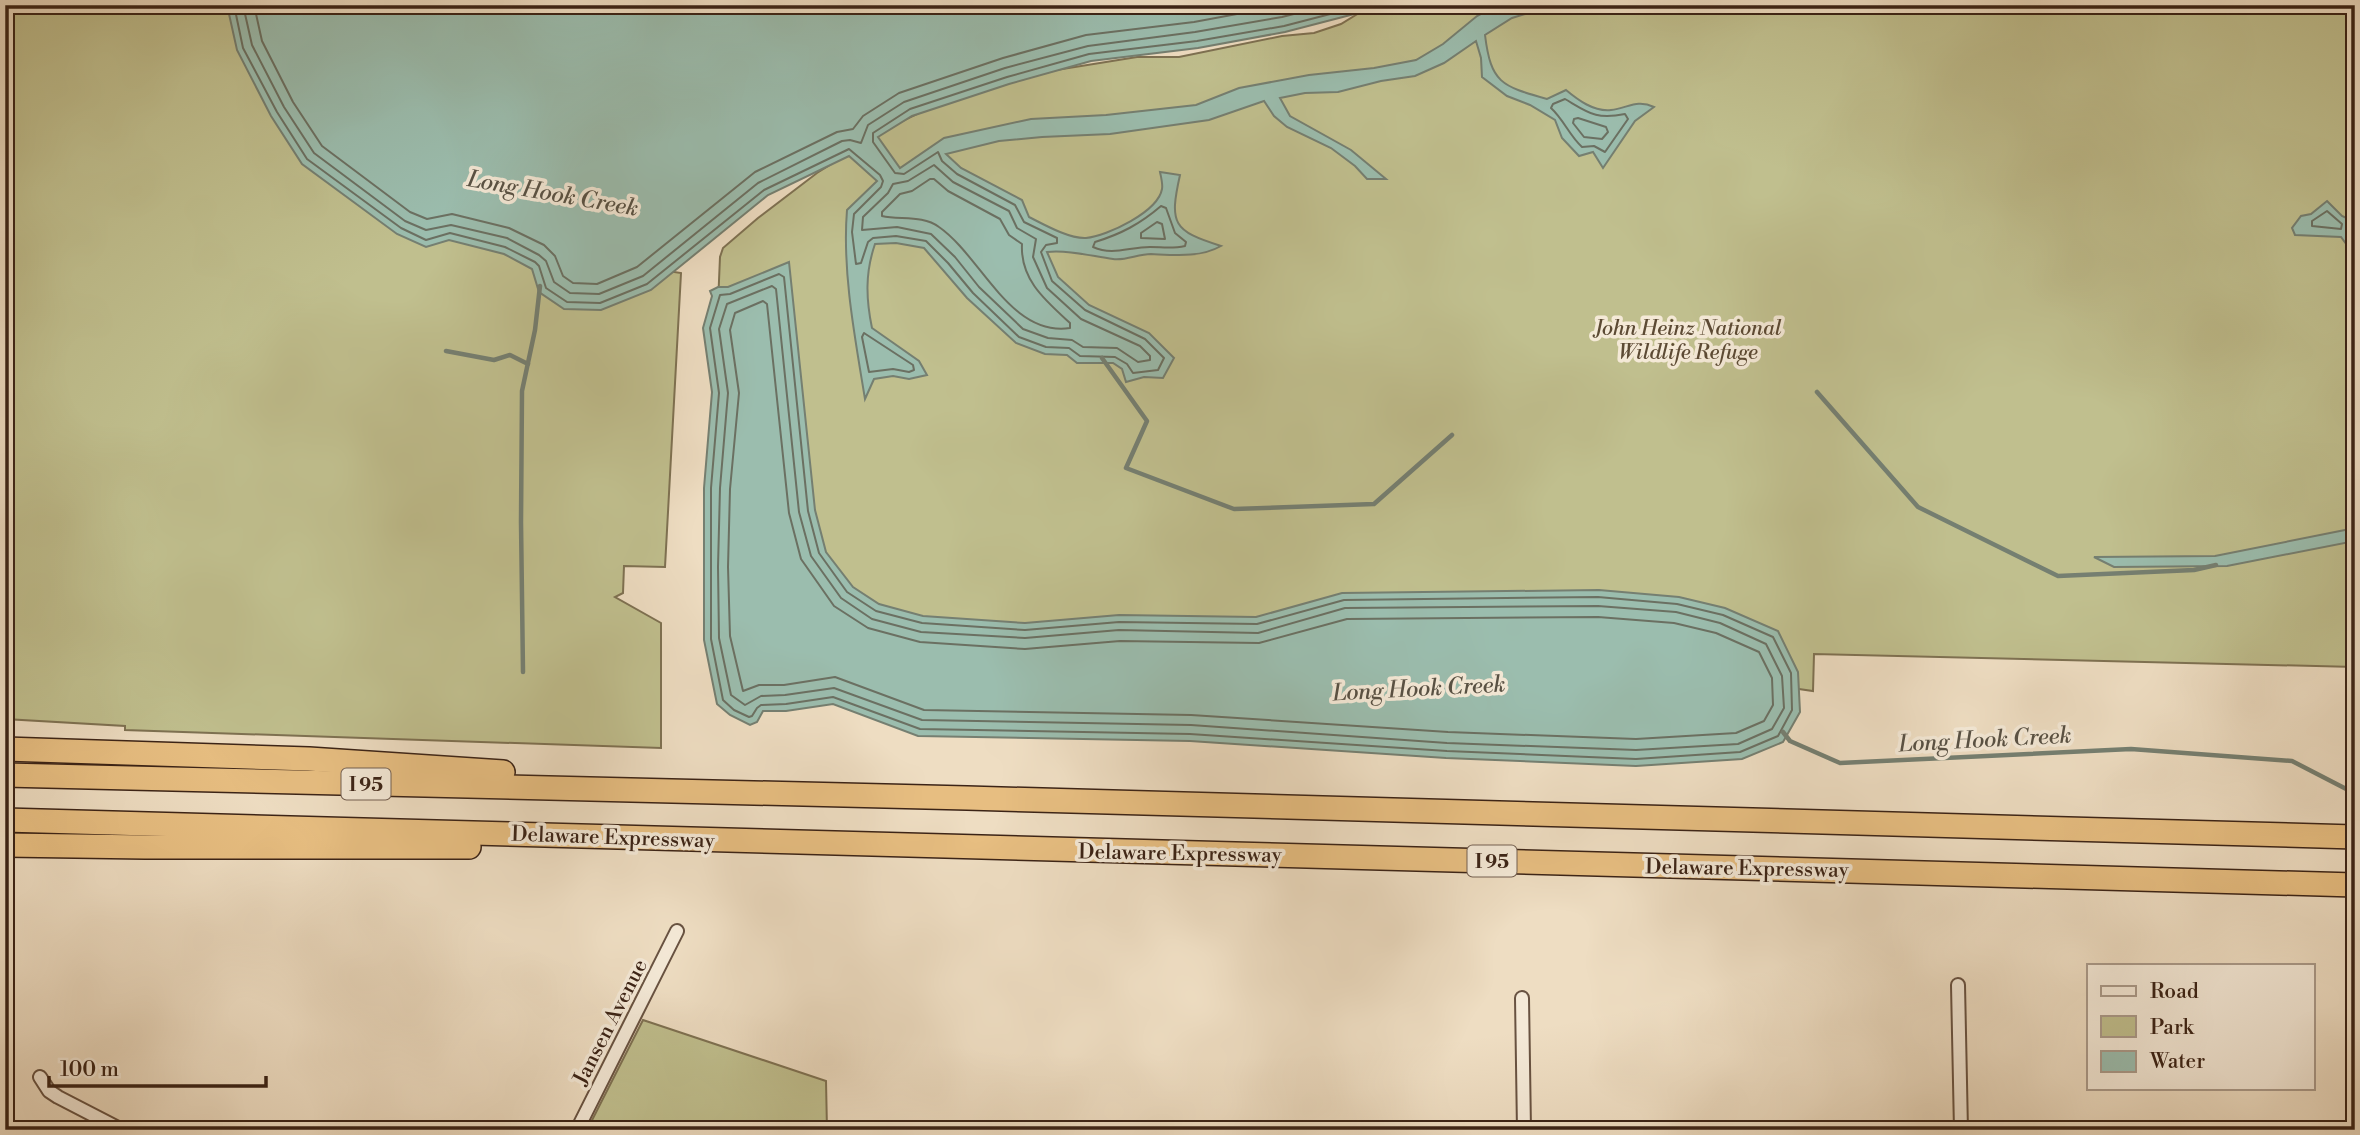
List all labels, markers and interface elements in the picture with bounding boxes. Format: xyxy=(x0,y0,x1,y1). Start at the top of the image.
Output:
water label: Long Hook Creek xyxy=(464,165,640,223)
park label: John Heinz National Wildlife Refuge xyxy=(1592,316,1782,366)
water label: Long Hook Creek xyxy=(1331,670,1506,708)
water label: Long Hook Creek xyxy=(1897,721,2072,759)
road number: I 95 xyxy=(342,768,390,800)
street label: Delaware Expressway xyxy=(511,821,716,855)
street label: Delaware Expressway xyxy=(1078,839,1283,869)
road number: I 95 xyxy=(1468,846,1516,876)
street label: Delaware Expressway xyxy=(1645,854,1850,884)
street label: Jansen Avenue xyxy=(568,955,654,1091)
legend xyxy=(2087,964,2314,1090)
text: Road xyxy=(2150,979,2199,1005)
text: Park xyxy=(2150,1015,2195,1041)
scale bar xyxy=(49,1044,266,1088)
text: Water xyxy=(2149,1049,2205,1075)
text: 100 m xyxy=(60,1057,119,1083)

